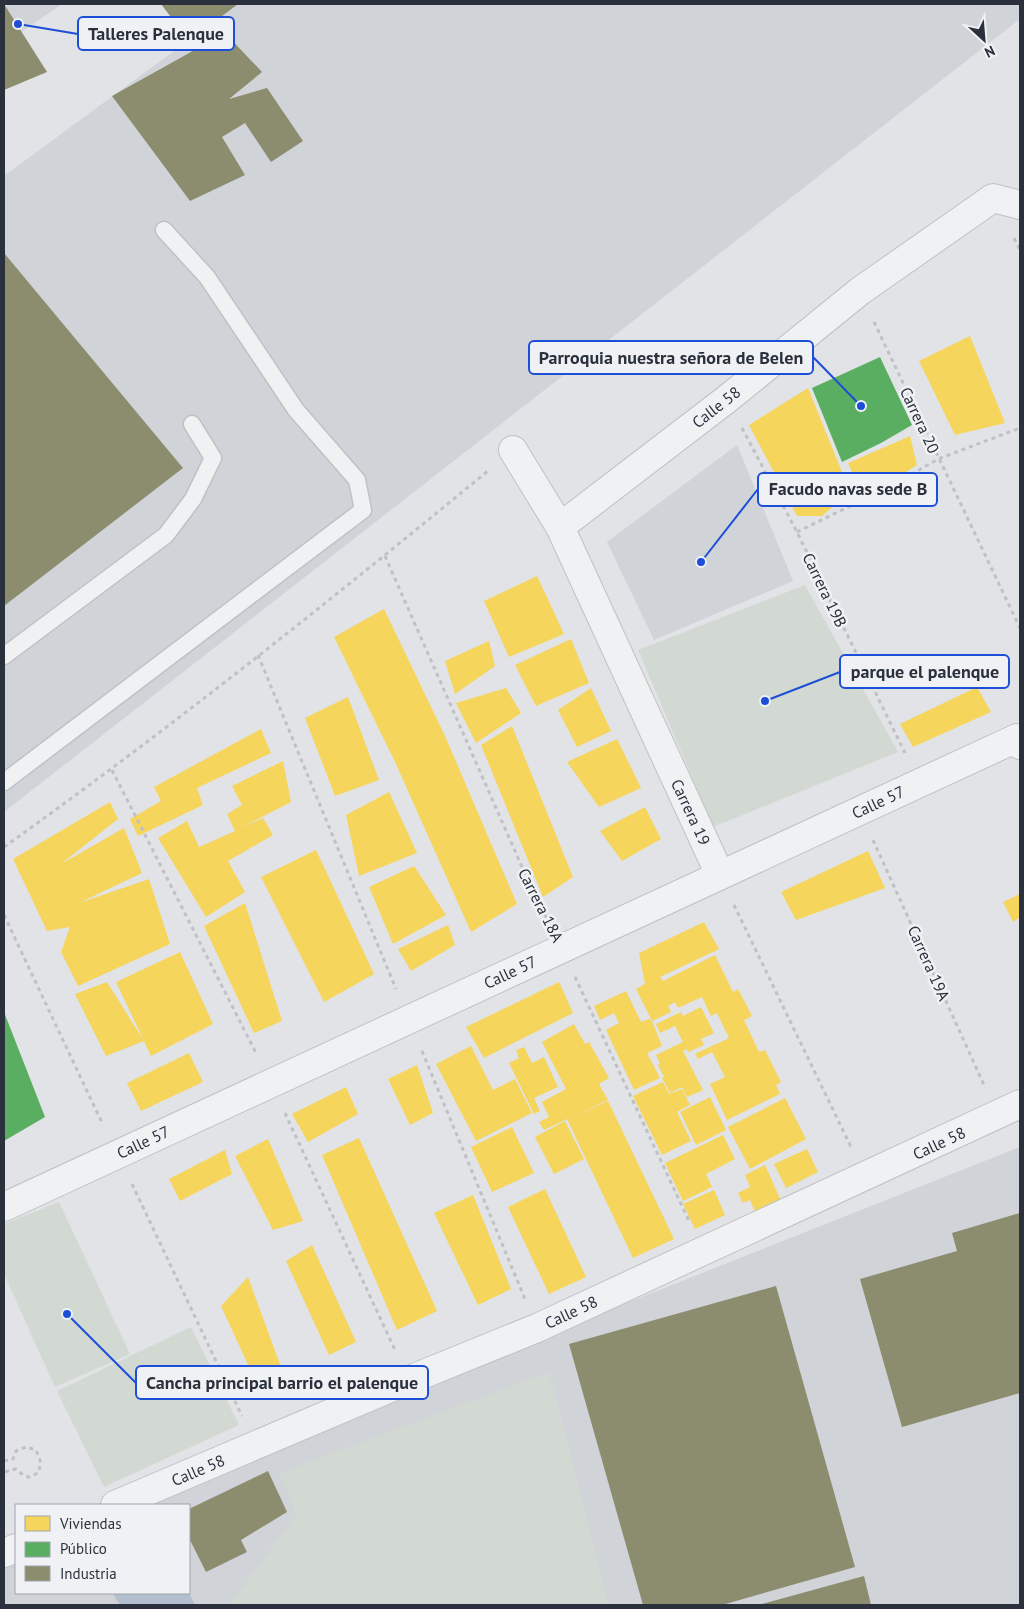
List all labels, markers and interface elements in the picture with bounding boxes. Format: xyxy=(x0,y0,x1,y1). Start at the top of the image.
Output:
north arrow xyxy=(959,15,1009,65)
callout: Talleres Palenque xyxy=(78,17,234,50)
text: Talleres Palenque xyxy=(88,22,224,45)
text: N xyxy=(982,42,998,62)
callout: Parroquia nuestra señora de Belen xyxy=(529,341,813,374)
text: Parroquia nuestra señora de Belen xyxy=(539,346,803,369)
street label: Calle 58 xyxy=(688,382,744,432)
street label: Carrera 20 xyxy=(896,384,944,457)
callout: Facudo navas sede B xyxy=(758,473,937,506)
text: Facudo navas sede B xyxy=(769,477,927,500)
street label: Carrera 19B xyxy=(798,550,852,630)
callout: parque el palenque xyxy=(840,655,1009,688)
text: parque el palenque xyxy=(851,660,999,683)
street label: Carrera 19 xyxy=(667,776,715,848)
street label: Calle 57 xyxy=(848,781,908,823)
street label: Carrera 18A xyxy=(514,865,568,946)
street label: Carrera 19A xyxy=(904,922,955,1004)
street label: Calle 57 xyxy=(480,951,540,993)
street label: Calle 57 xyxy=(113,1121,173,1163)
street label: Calle 58 xyxy=(909,1122,969,1164)
street label: Calle 58 xyxy=(541,1291,601,1333)
callout: Cancha principal barrio el palenque xyxy=(136,1366,428,1399)
text: Cancha principal barrio el palenque xyxy=(146,1371,418,1394)
street label: Calle 58 xyxy=(168,1450,228,1490)
legend xyxy=(15,1504,190,1594)
text: Viviendas xyxy=(59,1514,121,1533)
text: Público xyxy=(60,1539,107,1558)
text: Industria xyxy=(60,1564,117,1583)

